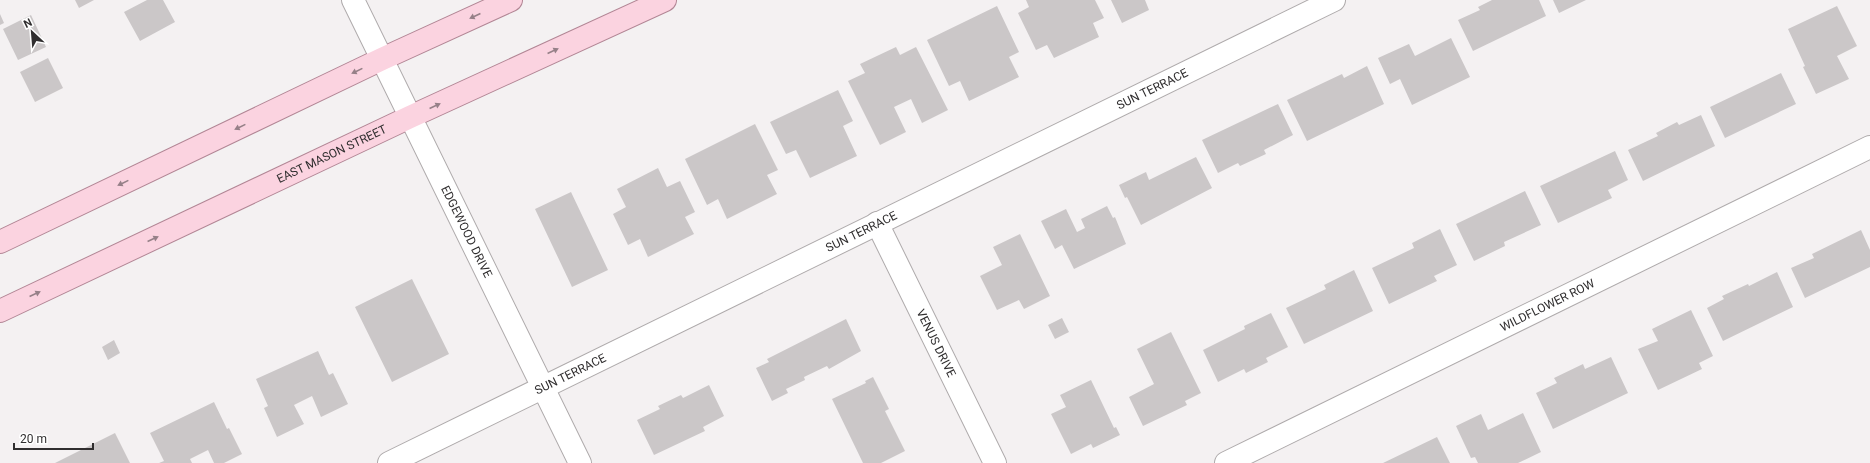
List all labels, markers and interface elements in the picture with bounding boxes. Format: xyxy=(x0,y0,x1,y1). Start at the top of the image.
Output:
north arrow xyxy=(12,12,52,52)
one-way arrow xyxy=(469,13,481,19)
text: N xyxy=(21,16,34,31)
one-way arrow xyxy=(548,48,560,54)
street label: SUN TERRACE xyxy=(1114,66,1190,112)
one-way arrow xyxy=(351,68,363,74)
one-way arrow xyxy=(429,103,441,109)
street label: EAST MASON STREET xyxy=(275,122,389,186)
one-way arrow xyxy=(234,124,245,130)
one-way arrow xyxy=(117,180,128,186)
street label: EDGEWOOD DRIVE xyxy=(438,183,495,280)
street label: SUN TERRACE xyxy=(824,208,899,255)
one-way arrow xyxy=(147,236,158,242)
street label: WILDFLOWER ROW xyxy=(1498,276,1597,334)
one-way arrow xyxy=(30,291,41,297)
street label: VENUS DRIVE xyxy=(914,307,959,380)
street label: SUN TERRACE xyxy=(533,351,608,397)
scale bar xyxy=(14,425,93,451)
text: 20 m xyxy=(20,432,47,446)

